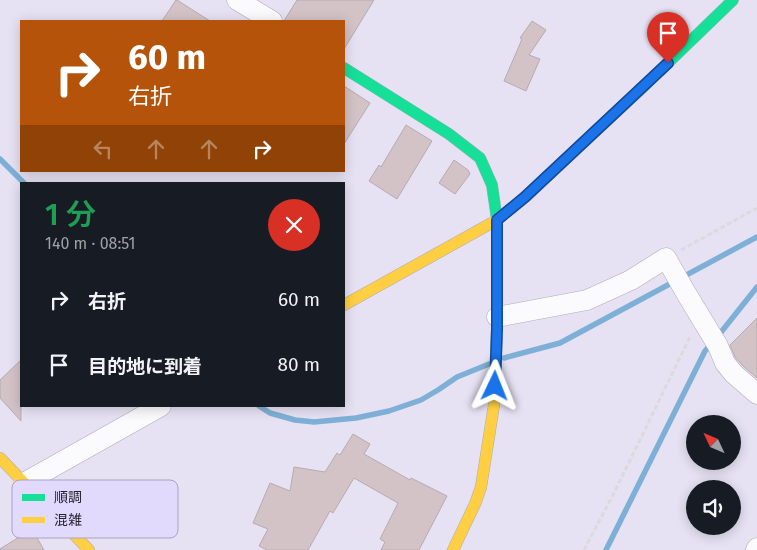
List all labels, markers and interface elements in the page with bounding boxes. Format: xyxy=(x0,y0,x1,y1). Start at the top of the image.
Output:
pin xyxy=(647,12,689,63)
icon: arrive xyxy=(654,19,682,47)
text: 60 m xyxy=(128,36,206,78)
icon: right xyxy=(45,40,110,105)
text: 右折 xyxy=(128,83,172,110)
icon: left xyxy=(89,135,117,163)
icon: ahead xyxy=(142,135,170,163)
icon: ahead xyxy=(195,135,223,163)
icon: right xyxy=(248,135,276,163)
text: 1 分 xyxy=(45,197,96,233)
button: close xyxy=(268,199,320,251)
text: 140 m · 08:51 xyxy=(45,234,135,253)
icon: right xyxy=(45,286,73,314)
text: 60 m xyxy=(278,288,320,311)
text: 右折 xyxy=(88,290,126,313)
icon: arrive xyxy=(45,351,73,379)
text: 80 m xyxy=(278,353,320,376)
text: 目的地に到着 xyxy=(88,355,202,378)
position arrow xyxy=(468,359,520,411)
north arrow xyxy=(686,415,741,470)
map controls xyxy=(686,415,741,535)
legend xyxy=(12,480,178,538)
button: sound xyxy=(686,480,741,535)
text: 順調 xyxy=(54,489,82,506)
text: 混雑 xyxy=(54,512,82,529)

